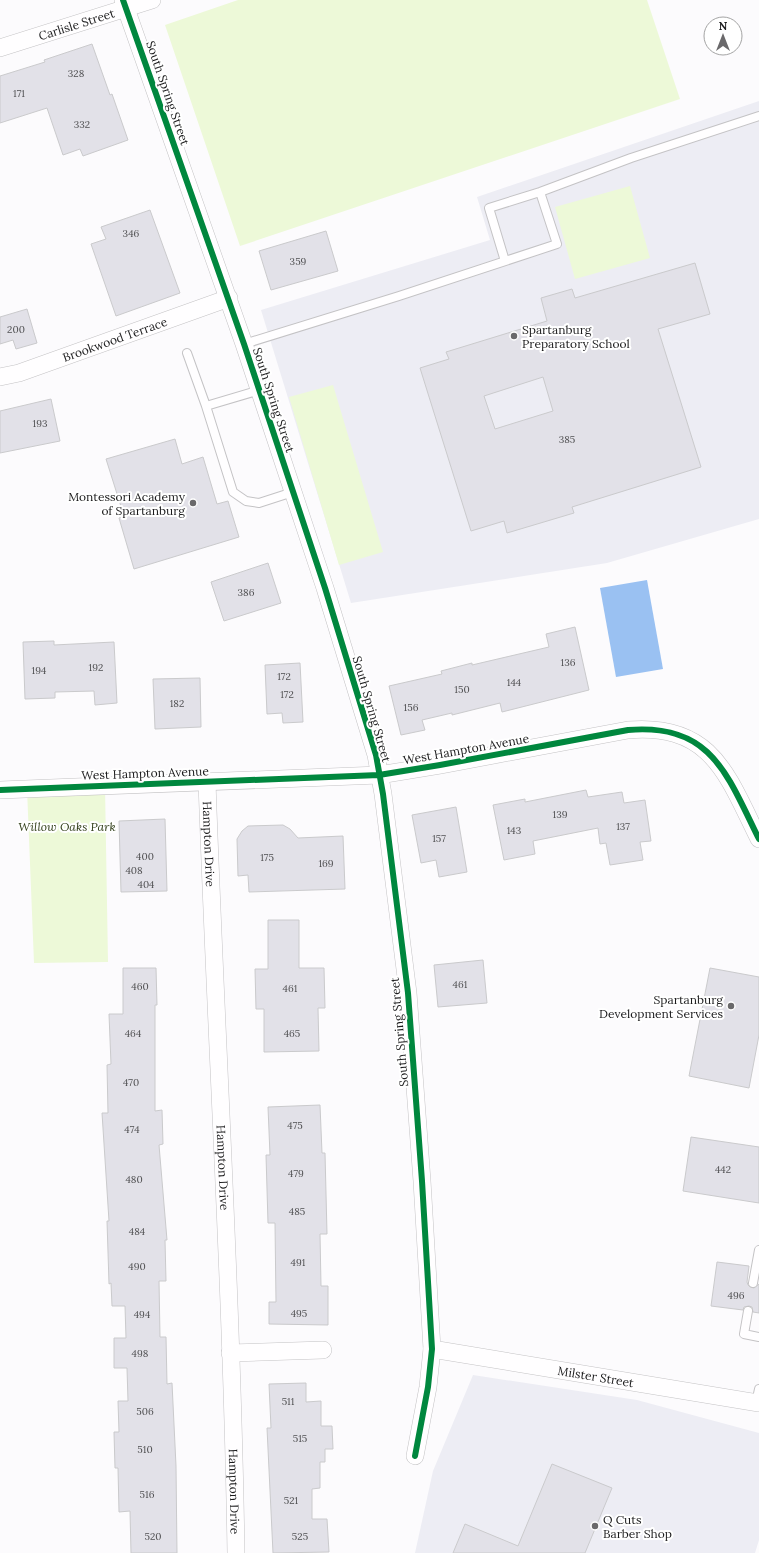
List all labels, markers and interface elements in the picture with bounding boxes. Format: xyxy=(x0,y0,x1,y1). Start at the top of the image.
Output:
street label: Carlisle Street xyxy=(36,5,117,43)
north arrow xyxy=(703,16,743,56)
text: N xyxy=(719,19,728,33)
street label: South Spring Street xyxy=(143,39,193,148)
house number: 328 xyxy=(68,67,85,80)
house number: 171 xyxy=(13,87,25,100)
house number: 332 xyxy=(74,118,90,131)
house number: 346 xyxy=(123,227,140,240)
house number: 359 xyxy=(290,255,307,268)
street label: Brookwood Terrace xyxy=(60,313,169,364)
place label: Spartanburg Preparatory School xyxy=(522,322,630,351)
house number: 200 xyxy=(7,323,25,336)
marker: Spartanburg Preparatory School xyxy=(509,331,519,341)
street label: South Spring Street xyxy=(250,346,298,455)
house number: 193 xyxy=(33,417,48,430)
house number: 385 xyxy=(559,433,575,446)
place label: Montessori Academy of Spartanburg xyxy=(68,489,186,518)
marker: Montessori Academy of Spartanburg xyxy=(188,498,198,508)
house number: 386 xyxy=(238,586,255,599)
street label: South Spring Street xyxy=(350,654,394,764)
house number: 136 xyxy=(561,656,576,669)
house number: 192 xyxy=(89,661,103,674)
house number: 194 xyxy=(32,664,47,677)
house number: 172 xyxy=(277,670,291,683)
house number: 144 xyxy=(507,676,522,689)
house number: 150 xyxy=(454,683,470,696)
house number: 172 xyxy=(280,688,294,701)
house number: 182 xyxy=(170,697,184,710)
house number: 156 xyxy=(404,701,419,714)
street label: West Hampton Avenue xyxy=(402,730,531,767)
street label: West Hampton Avenue xyxy=(81,763,209,783)
street label: Hampton Drive xyxy=(200,801,219,887)
house number: 139 xyxy=(553,808,568,821)
park label: Willow Oaks Park xyxy=(18,819,116,834)
house number: 137 xyxy=(616,820,630,833)
house number: 143 xyxy=(507,824,522,837)
house number: 157 xyxy=(432,832,446,845)
house number: 400 xyxy=(136,850,154,863)
house number: 175 xyxy=(260,851,274,864)
house number: 169 xyxy=(318,857,334,870)
house number: 408 xyxy=(125,864,143,877)
house number: 404 xyxy=(137,878,155,891)
street label: South Spring Street xyxy=(387,976,411,1087)
house number: 461 xyxy=(453,978,468,991)
house number: 460 xyxy=(131,980,149,993)
house number: 461 xyxy=(283,982,298,995)
place label: Spartanburg Development Services xyxy=(599,992,723,1021)
marker: Spartanburg Development Services xyxy=(726,1001,736,1011)
house number: 464 xyxy=(125,1027,142,1040)
house number: 465 xyxy=(284,1027,300,1040)
house number: 470 xyxy=(123,1076,139,1089)
house number: 475 xyxy=(287,1119,303,1132)
house number: 474 xyxy=(124,1123,140,1136)
street label: Hampton Drive xyxy=(214,1125,233,1211)
house number: 442 xyxy=(715,1163,731,1176)
house number: 479 xyxy=(288,1167,304,1180)
house number: 480 xyxy=(125,1173,143,1186)
house number: 485 xyxy=(289,1205,305,1218)
house number: 484 xyxy=(129,1225,146,1238)
house number: 491 xyxy=(291,1256,306,1269)
house number: 490 xyxy=(128,1260,146,1273)
house number: 496 xyxy=(728,1289,745,1302)
house number: 495 xyxy=(291,1307,307,1320)
house number: 494 xyxy=(134,1308,151,1321)
house number: 498 xyxy=(132,1347,149,1360)
street label: Milster Street xyxy=(557,1362,635,1390)
house number: 511 xyxy=(282,1395,295,1408)
house number: 506 xyxy=(136,1405,154,1418)
house number: 515 xyxy=(293,1432,307,1445)
house number: 510 xyxy=(137,1443,153,1456)
street label: Hampton Drive xyxy=(226,1448,243,1535)
house number: 516 xyxy=(140,1488,155,1501)
house number: 521 xyxy=(284,1494,299,1507)
place label: Q Cuts Barber Shop xyxy=(603,1512,672,1541)
marker: Q Cuts Barber Shop xyxy=(590,1521,600,1531)
house number: 520 xyxy=(144,1530,162,1543)
house number: 525 xyxy=(292,1530,308,1543)

